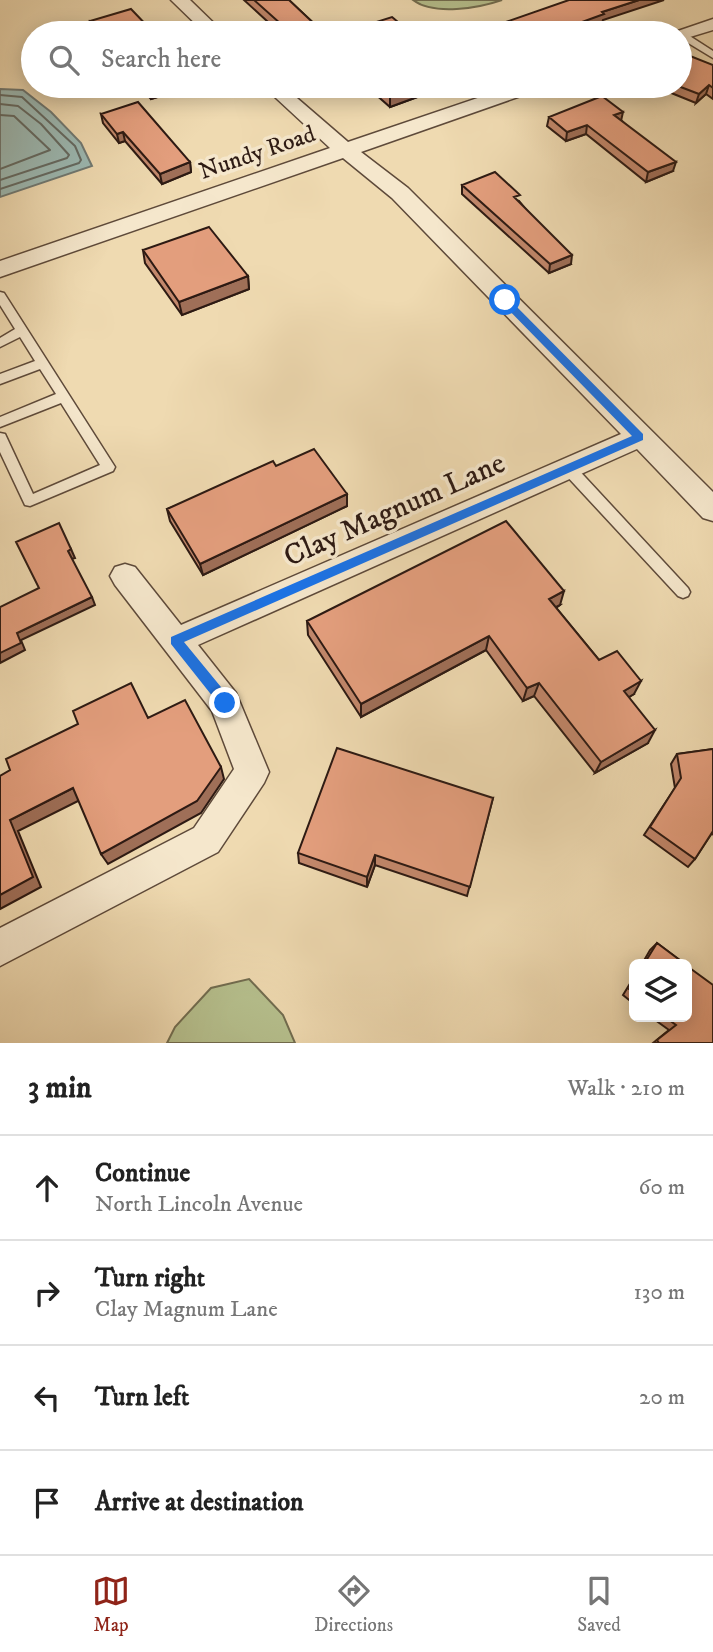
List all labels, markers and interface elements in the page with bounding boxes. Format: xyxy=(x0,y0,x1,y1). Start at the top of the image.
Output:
search box xyxy=(21,21,692,98)
icon: search xyxy=(45,41,83,79)
text: Search here xyxy=(101,43,221,76)
street label: Nundy Road xyxy=(195,119,320,187)
route start xyxy=(489,284,520,315)
street label: Clay Magnum Lane xyxy=(278,445,511,576)
route end xyxy=(209,687,240,718)
map controls xyxy=(629,959,692,1022)
button: layers xyxy=(629,959,692,1022)
text: 3 min xyxy=(28,1070,92,1107)
text: Walk · 210 m xyxy=(568,1074,685,1103)
text: Continue xyxy=(95,1157,190,1190)
icon: ahead xyxy=(28,1169,66,1207)
text: 60 m xyxy=(638,1173,685,1202)
text: North Lincoln Avenue xyxy=(95,1190,303,1219)
text: Turn right xyxy=(95,1262,205,1295)
icon: right xyxy=(28,1274,66,1312)
text: 130 m xyxy=(633,1278,685,1307)
text: Clay Magnum Lane xyxy=(95,1295,278,1324)
icon: left xyxy=(28,1379,66,1417)
text: Turn left xyxy=(95,1381,189,1414)
text: 20 m xyxy=(639,1383,685,1412)
icon: arrive xyxy=(28,1484,66,1522)
text: Arrive at destination xyxy=(95,1486,304,1519)
tab: Map xyxy=(92,1572,130,1637)
tab: Directions xyxy=(314,1572,393,1637)
tab: Saved xyxy=(577,1572,621,1637)

